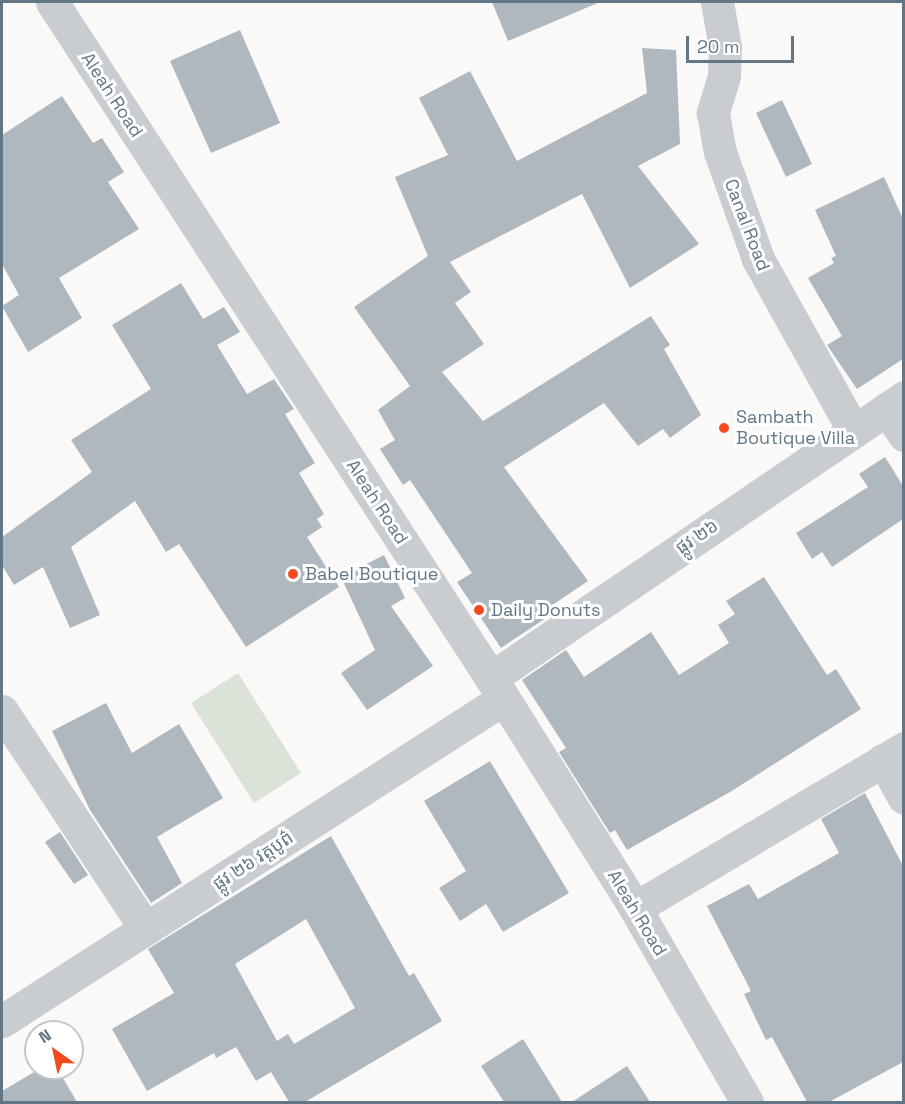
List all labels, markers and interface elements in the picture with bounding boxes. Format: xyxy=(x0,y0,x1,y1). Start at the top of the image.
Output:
scale bar xyxy=(689,24,797,62)
text: 20 m xyxy=(697,35,740,58)
street label: Aleah Road xyxy=(77,49,147,141)
street label: Canal Road xyxy=(720,176,774,274)
place label: Sambath Boutique Villa xyxy=(736,407,855,450)
marker: Sambath Boutique Villa xyxy=(717,421,731,435)
street label: Aleah Road xyxy=(342,456,412,548)
street label: ផ្លូវ ២៦ xyxy=(672,515,722,559)
place label: Babel Boutique xyxy=(305,563,439,585)
marker: Babel Boutique xyxy=(286,567,300,581)
place label: Daily Donuts xyxy=(491,599,600,621)
marker: Daily Donuts xyxy=(472,603,486,617)
street label: ផ្លូវ ២៦ វត្តបូព៌ xyxy=(209,827,297,895)
street label: Aleah Road xyxy=(603,866,671,960)
north arrow xyxy=(24,1020,84,1080)
text: N xyxy=(35,1024,55,1048)

